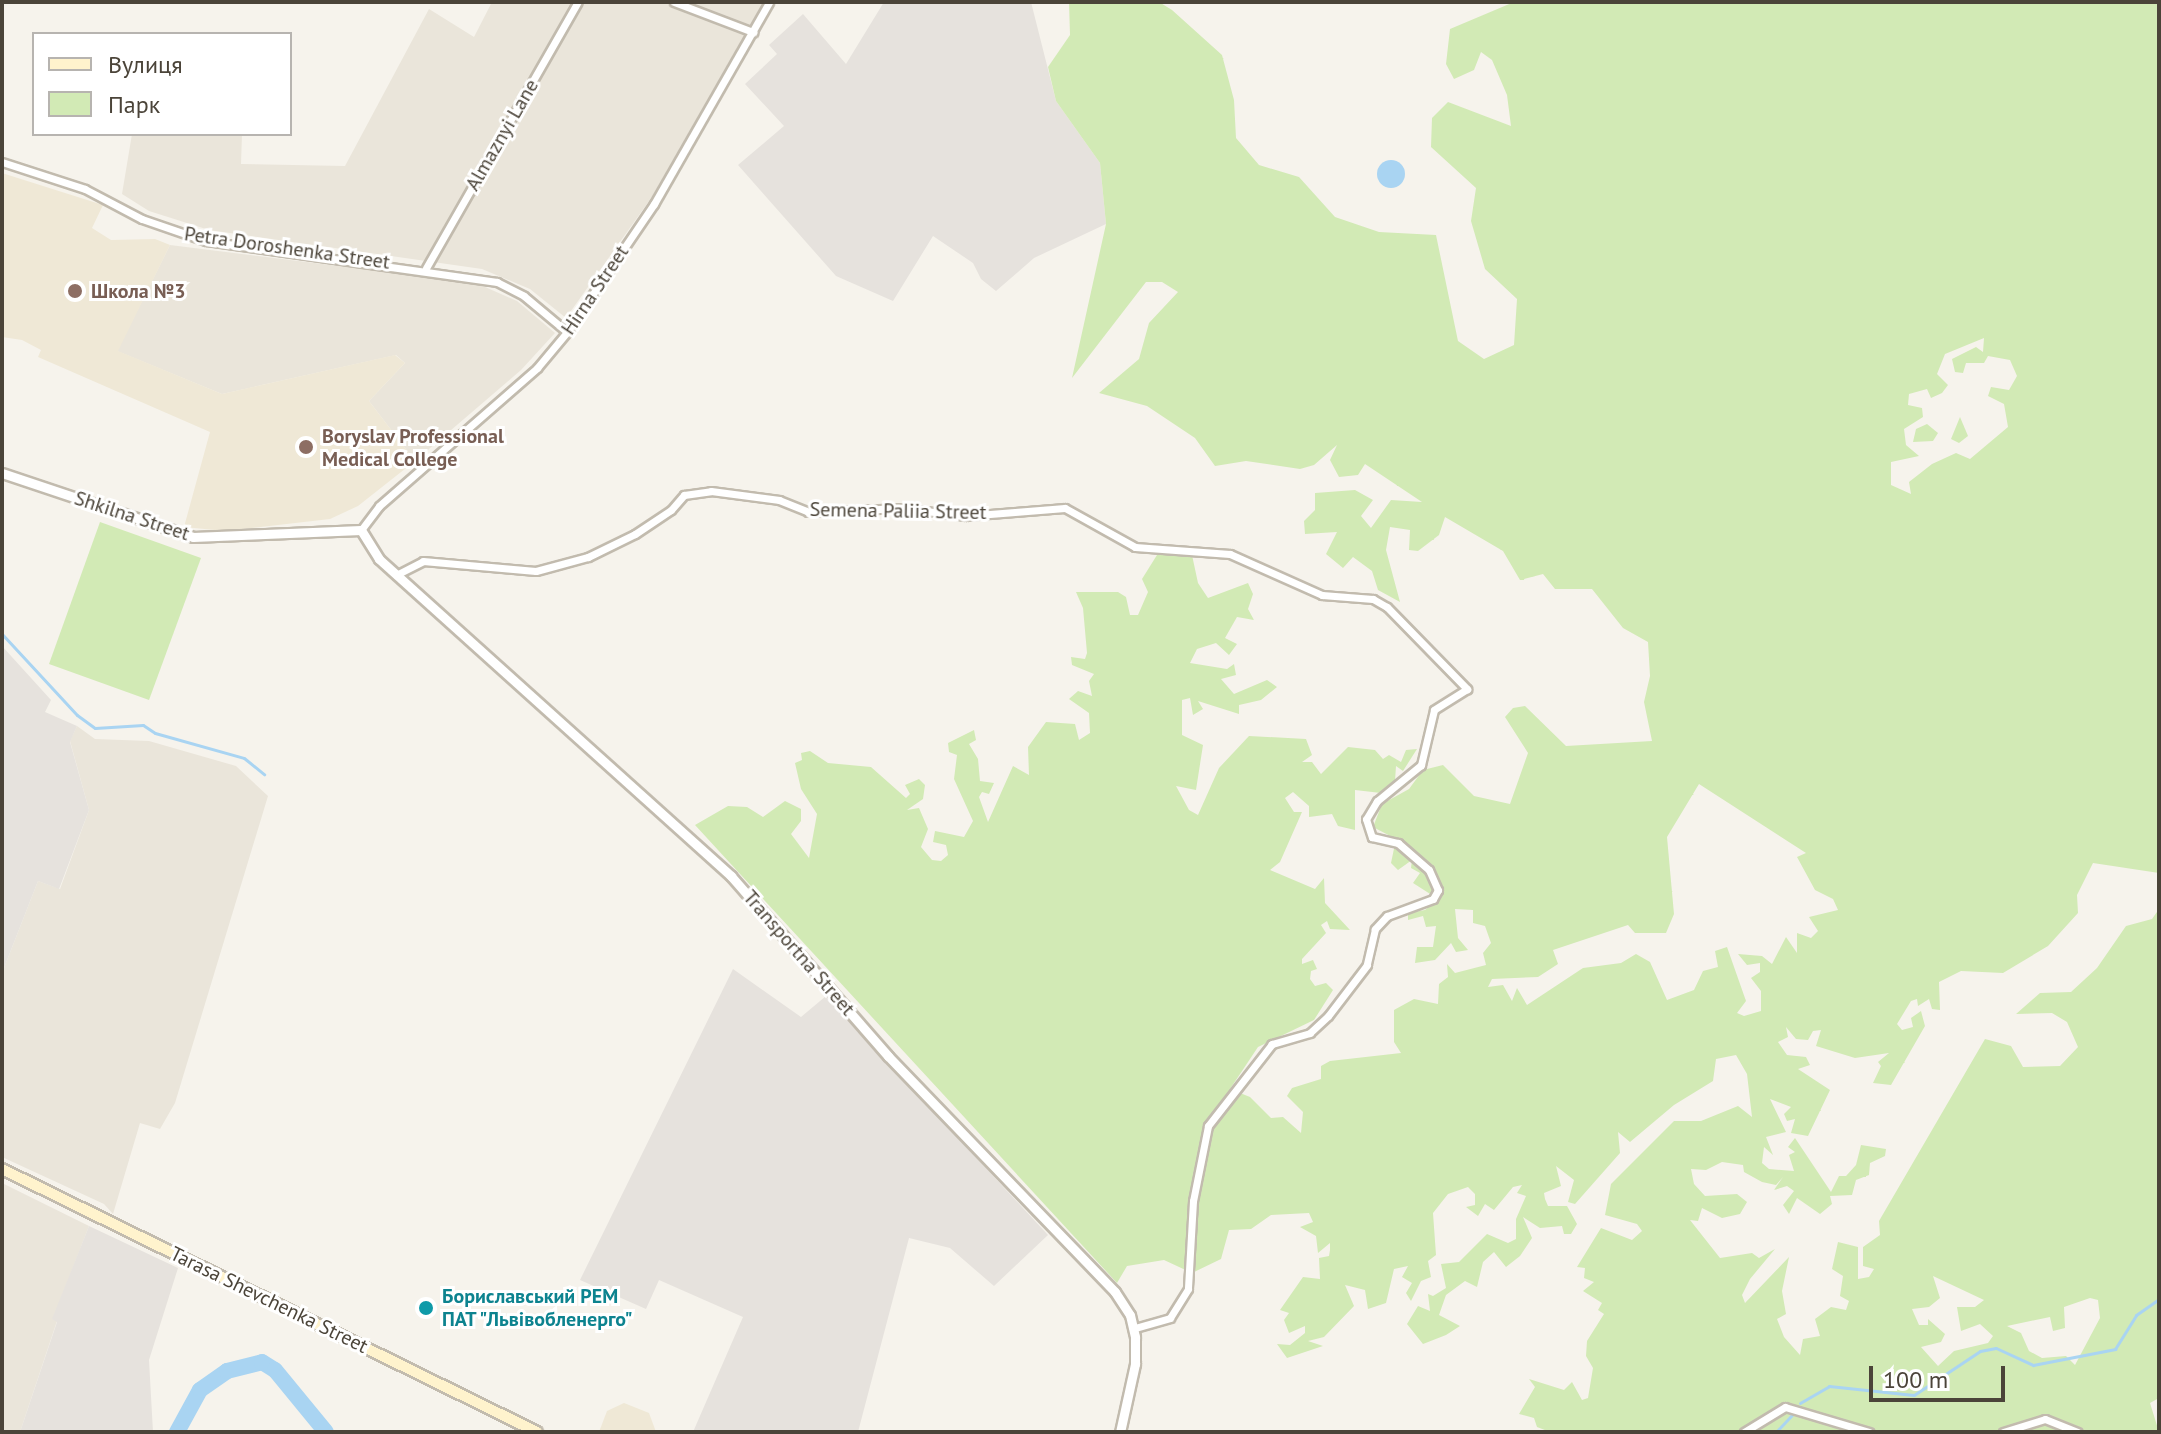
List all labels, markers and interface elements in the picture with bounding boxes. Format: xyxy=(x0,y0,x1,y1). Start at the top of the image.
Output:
legend xyxy=(32,32,292,136)
text: Вулиця xyxy=(108,49,183,80)
street label: Almaznyi Lane xyxy=(460,75,544,195)
text: Парк xyxy=(108,89,160,120)
street label: Petra Doroshenka Street xyxy=(183,222,391,274)
street label: Hirna Street xyxy=(556,241,634,339)
place label: Школа №3 xyxy=(91,279,186,303)
marker: Школа №3 xyxy=(66,282,84,300)
place label: Boryslav Professional Medical College xyxy=(322,424,505,471)
marker: Boryslav Professional Medical College xyxy=(297,438,315,456)
street label: Shkilna Street xyxy=(71,486,193,546)
street label: Semena Paliia Street xyxy=(809,497,987,525)
street label: Transportna Street xyxy=(738,885,860,1021)
street label: Tarasa Shevchenka Street xyxy=(166,1242,372,1358)
place label: Бориславський РЕМ ПАТ "Львівобленерго" xyxy=(442,1284,635,1331)
marker: Бориславський РЕМ ПАТ "Львівобленерго" xyxy=(417,1299,435,1317)
scale bar xyxy=(1873,1350,2009,1400)
text: 100 m xyxy=(1883,1364,1948,1395)

